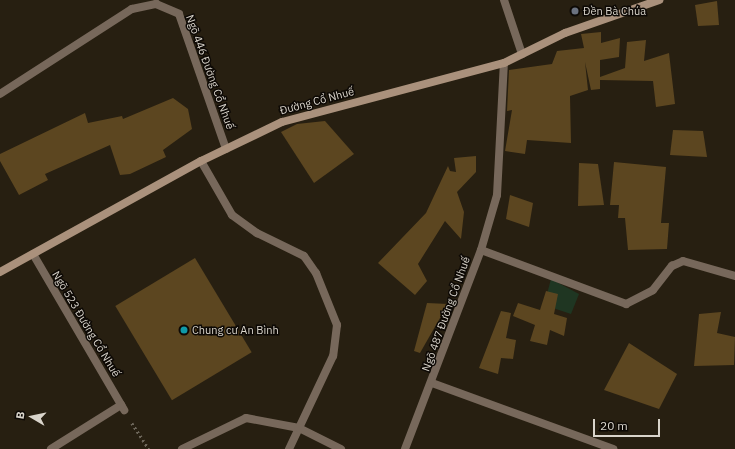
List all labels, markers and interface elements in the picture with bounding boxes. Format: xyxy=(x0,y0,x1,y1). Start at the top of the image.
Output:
place label: Đền Bà Chúa xyxy=(583,4,646,18)
marker: Đền Bà Chúa xyxy=(570,6,580,16)
street label: Ngõ 446 Đường Cổ Nhuế xyxy=(183,13,237,131)
street label: Đường Cổ Nhuế xyxy=(278,85,356,117)
street label: Ngõ 487 Đường Cổ Nhuế xyxy=(419,255,473,373)
street label: Ngõ 523 Đường Cổ Nhuế xyxy=(49,269,123,379)
place label: Chung cư An Bình xyxy=(192,323,279,337)
marker: Chung cư An Bình xyxy=(179,325,189,335)
north arrow xyxy=(12,397,52,437)
text: B xyxy=(13,410,28,420)
scale bar xyxy=(595,411,662,437)
text: 20 m xyxy=(600,418,628,433)

